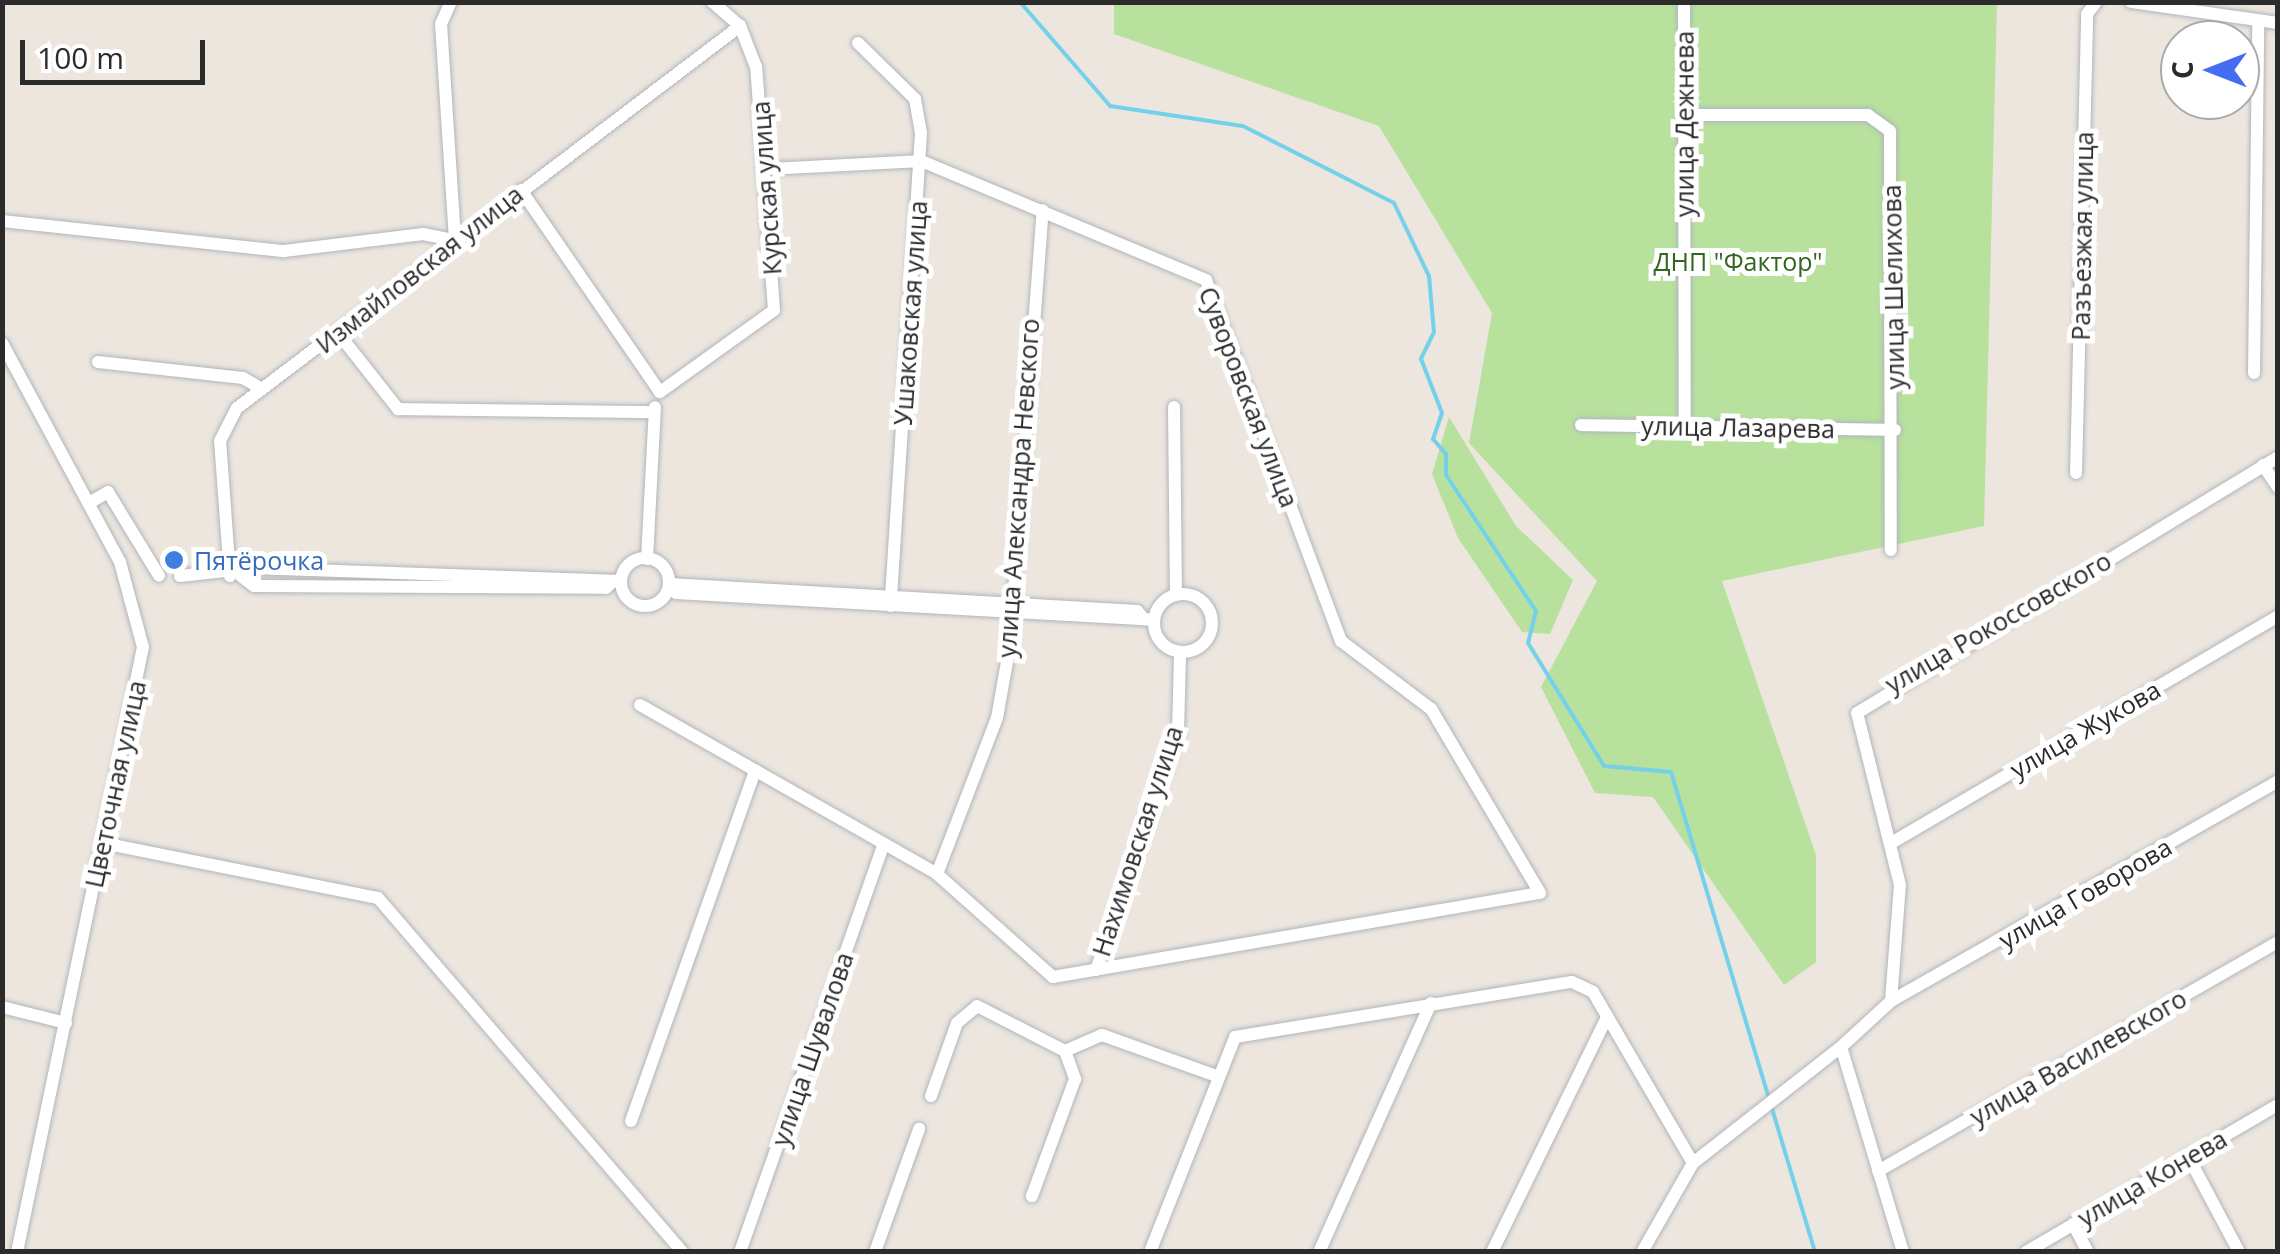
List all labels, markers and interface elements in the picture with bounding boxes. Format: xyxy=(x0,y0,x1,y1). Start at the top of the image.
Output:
scale bar xyxy=(25,20,210,82)
north arrow xyxy=(2160,20,2260,120)
street label: улица Дежнева xyxy=(1669,31,1699,217)
text: 100 m xyxy=(37,37,124,78)
text: С xyxy=(2163,61,2201,79)
street label: Курская улица xyxy=(745,100,787,276)
street label: Разъезжая улица xyxy=(2065,131,2099,341)
street label: Измайловская улица xyxy=(310,179,528,359)
street label: улица Шелихова xyxy=(1876,184,1910,390)
street label: Ушаковская улица xyxy=(887,200,933,426)
park label: ДНП "Фактор" xyxy=(1654,246,1822,276)
street label: Суворовская улица xyxy=(1193,283,1305,511)
street label: улица Александра Невского xyxy=(991,317,1045,659)
street label: улица Лазарева xyxy=(1641,410,1835,444)
place label: Пятёрочка xyxy=(194,545,324,575)
street label: улица Рокоссовского xyxy=(1880,545,2116,699)
marker: Пятёрочка xyxy=(163,549,185,571)
street label: улица Жукова xyxy=(2005,674,2165,784)
street label: Цветочная улица xyxy=(78,678,152,890)
street label: Нахимовская улица xyxy=(1086,722,1188,960)
street label: улица Говорова xyxy=(1993,831,2177,955)
street label: улица Шувалова xyxy=(765,948,859,1150)
street label: улица Василевского xyxy=(1964,983,2192,1131)
street label: улица Конева xyxy=(2072,1123,2232,1233)

